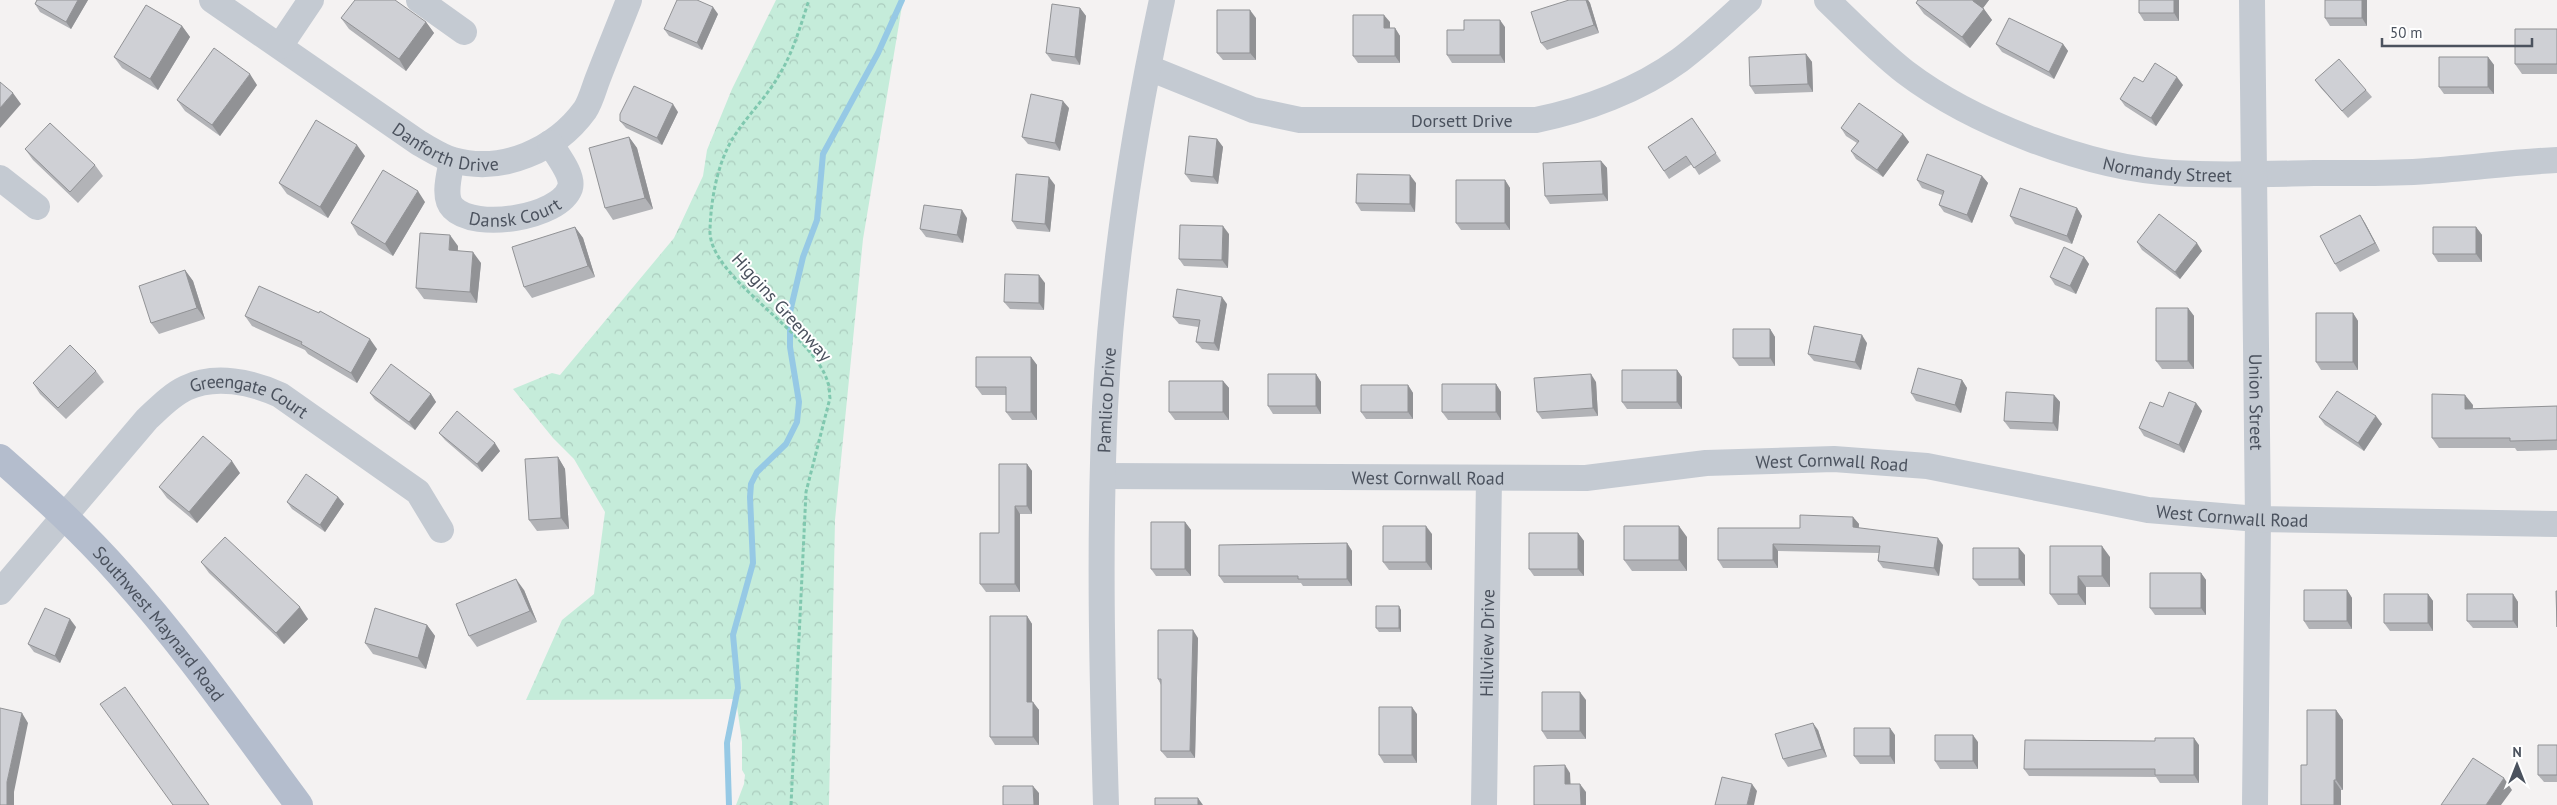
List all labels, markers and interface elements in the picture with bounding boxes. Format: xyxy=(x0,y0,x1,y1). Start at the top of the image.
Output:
scale bar xyxy=(2382,15,2532,47)
text: 50 m xyxy=(2390,23,2423,42)
street label: Dorsett Drive xyxy=(1411,109,1513,132)
street label: Danforth Drive xyxy=(388,117,500,176)
street label: Normandy Street xyxy=(2101,151,2232,186)
street label: Dansk Court xyxy=(467,192,565,231)
street label: Higgins Greenway xyxy=(727,248,837,367)
street label: Pamlico Drive xyxy=(1092,347,1120,453)
street label: Union Street xyxy=(2245,353,2269,450)
street label: Greengate Court xyxy=(186,369,313,423)
street label: West Cornwall Road xyxy=(1755,447,1909,476)
street label: West Cornwall Road xyxy=(1352,466,1504,489)
street label: West Cornwall Road xyxy=(2155,499,2309,531)
street label: Southwest Maynard Road xyxy=(88,541,230,706)
street label: Hillview Drive xyxy=(1474,589,1499,697)
north arrow xyxy=(2492,740,2542,790)
text: N xyxy=(2512,743,2522,761)

